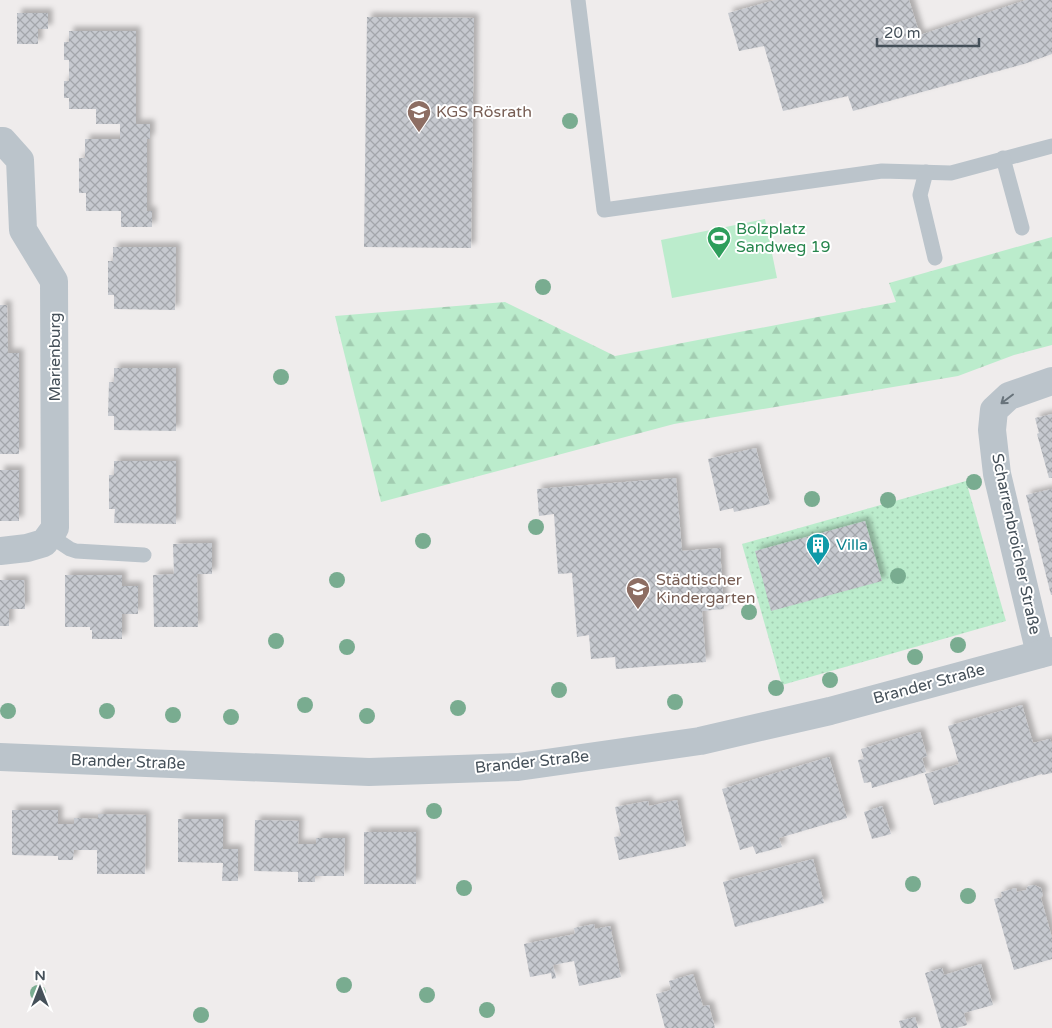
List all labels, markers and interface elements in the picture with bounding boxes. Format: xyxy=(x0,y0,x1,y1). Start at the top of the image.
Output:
scale bar xyxy=(877,15,980,47)
text: 20 m xyxy=(884,24,921,42)
school or university icon: KGS Rösrath xyxy=(406,99,432,133)
place label: KGS Rösrath xyxy=(436,102,532,122)
place label: Bolzplatz Sandweg 19 xyxy=(736,219,831,257)
sports icon: Bolzplatz Sandweg 19 xyxy=(706,225,732,259)
street label: Marienburg xyxy=(45,312,65,402)
one-way arrow xyxy=(1001,393,1014,404)
street label: Scharrenbroicher Straße xyxy=(987,452,1045,636)
building icon: Villa xyxy=(805,532,831,566)
place label: Villa xyxy=(836,535,868,555)
place label: Städtischer Kindergarten xyxy=(656,570,756,608)
school or university icon: Städtischer Kindergarten xyxy=(625,576,651,610)
street label: Brander Straße xyxy=(871,659,987,709)
street label: Brander Straße xyxy=(474,746,590,778)
street label: Brander Straße xyxy=(70,750,186,774)
north arrow xyxy=(15,963,65,1013)
text: N xyxy=(34,967,46,984)

